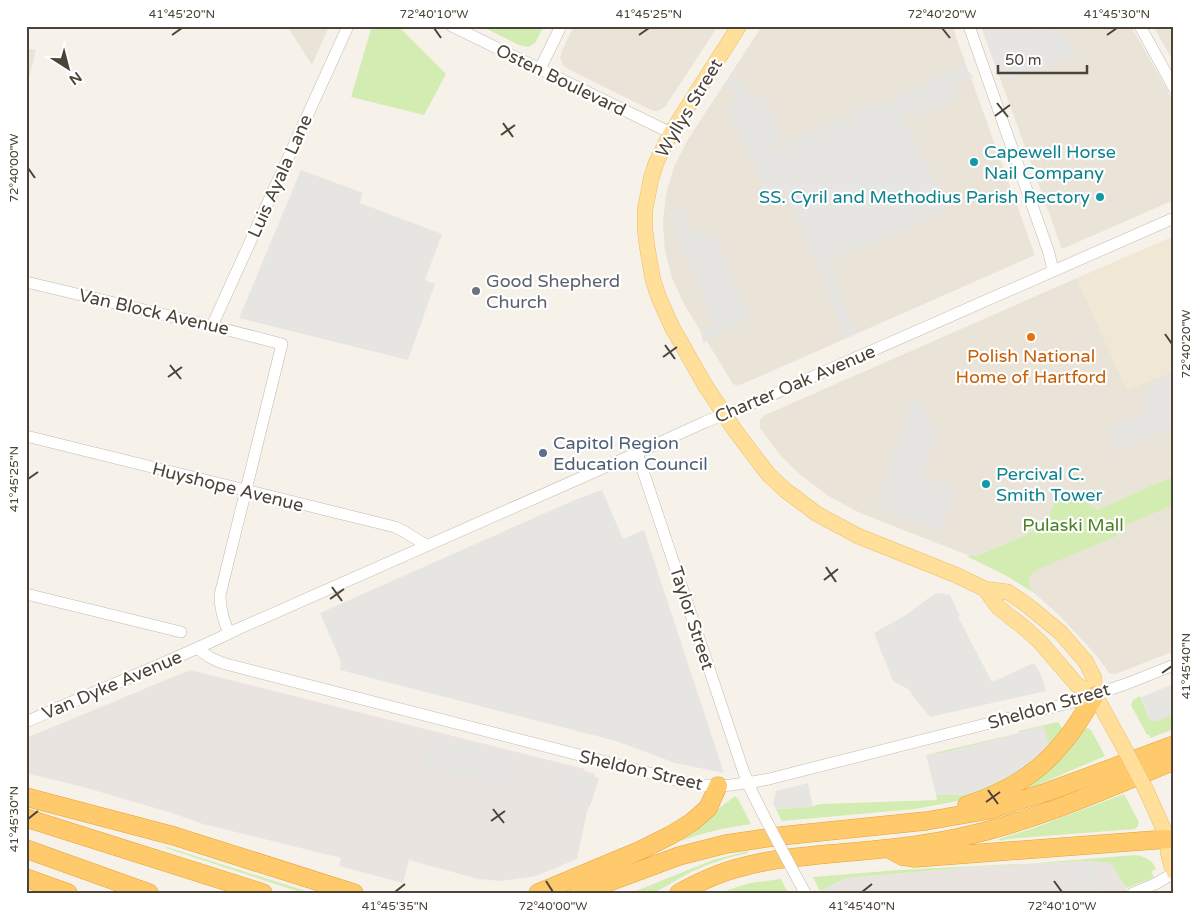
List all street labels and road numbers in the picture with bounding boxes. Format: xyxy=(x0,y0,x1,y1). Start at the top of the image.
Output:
street label: Osten Boulevard xyxy=(492,39,630,121)
street label: Wyllys Street xyxy=(651,55,727,161)
street label: Luis Ayala Lane xyxy=(243,111,317,241)
street label: Van Block Avenue xyxy=(77,284,231,340)
street label: Charter Oak Avenue xyxy=(711,340,879,428)
street label: Huyshope Avenue xyxy=(150,458,306,516)
street label: Taylor Street xyxy=(665,563,719,673)
street label: Van Dyke Avenue xyxy=(39,646,185,724)
street label: Sheldon Street xyxy=(985,678,1113,734)
street label: Sheldon Street xyxy=(577,745,705,795)

